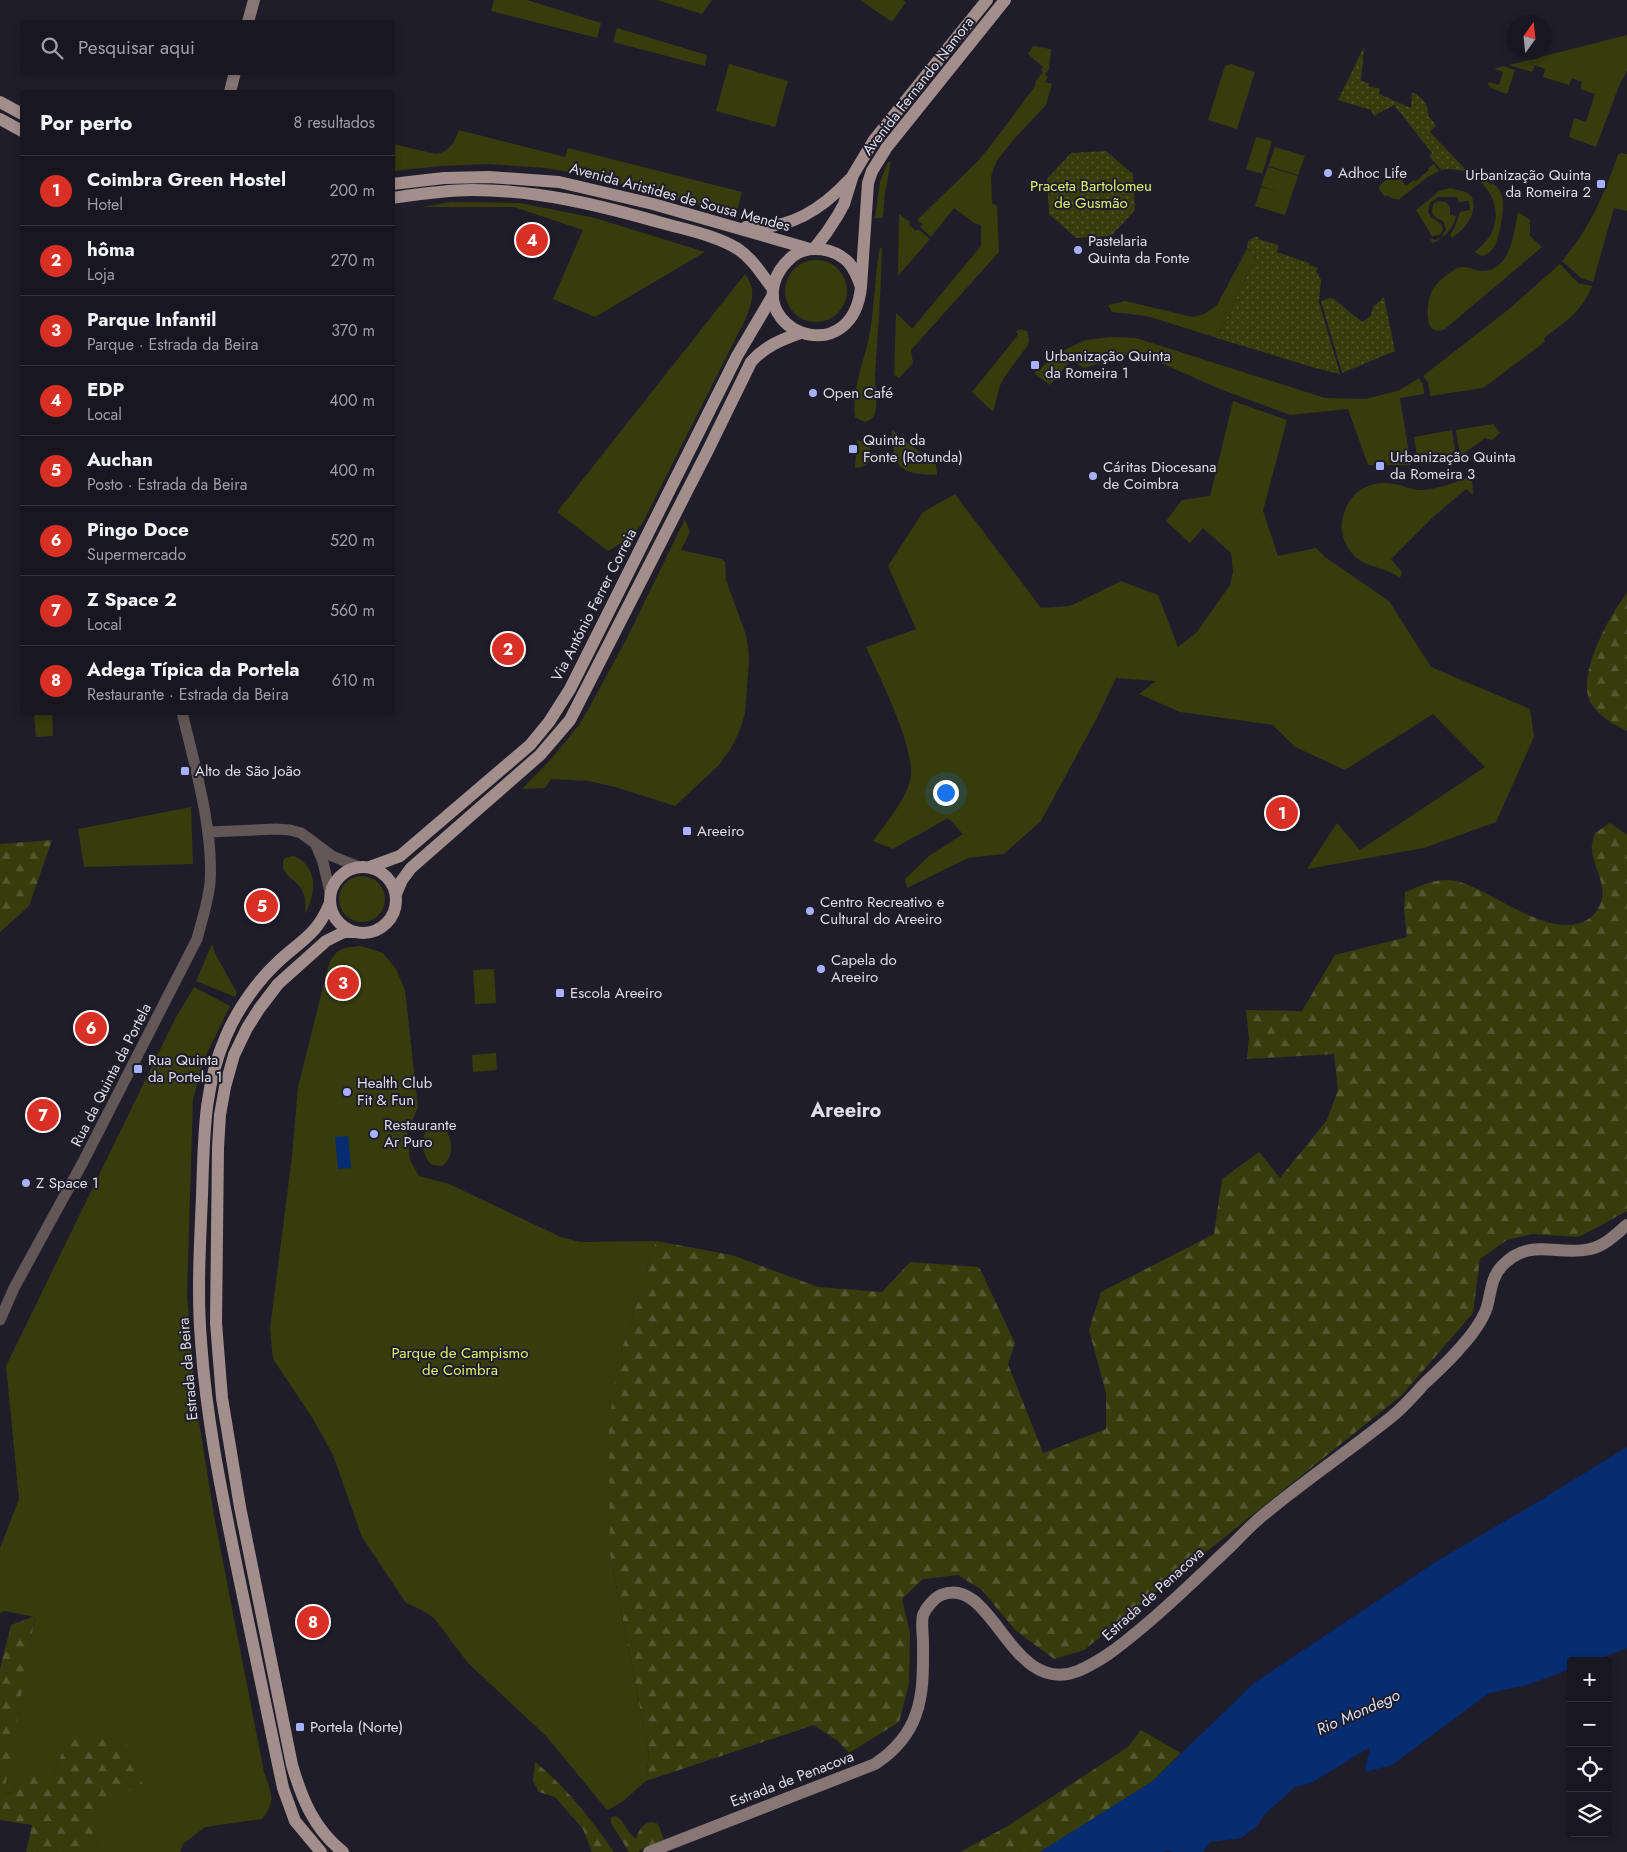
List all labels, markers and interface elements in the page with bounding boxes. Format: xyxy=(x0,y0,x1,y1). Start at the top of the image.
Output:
street label: Avenida Fernando Namora xyxy=(857,12,979,160)
north arrow xyxy=(1507,15,1552,60)
search box xyxy=(20,20,395,75)
icon: search xyxy=(38,34,66,62)
text: Pesquisar aqui xyxy=(78,34,195,61)
text: Por perto xyxy=(40,108,132,138)
text: 8 resultados xyxy=(294,111,375,134)
street label: Avenida Aristides de Sousa Mendes xyxy=(567,157,793,237)
place label: Adhoc Life xyxy=(1338,162,1407,184)
place label: Urbanização Quinta da Romeira 2 xyxy=(1465,164,1591,203)
text: Coimbra Green Hostel xyxy=(87,166,286,193)
marker: Adhoc Life xyxy=(1322,167,1334,179)
park label: Praceta Bartolomeu de Gusmão xyxy=(1030,175,1152,214)
marker: Urbanização Quinta da Romeira 2 xyxy=(1595,178,1607,190)
text: 1 xyxy=(52,179,60,202)
text: 200 m xyxy=(329,179,375,202)
text: Hotel xyxy=(87,193,123,216)
pin: 4 xyxy=(516,221,548,259)
place label: Pastelaria Quinta da Fonte xyxy=(1088,230,1190,269)
text: hôma xyxy=(87,236,135,263)
marker: Pastelaria Quinta da Fonte xyxy=(1072,244,1084,256)
text: 2 xyxy=(51,249,61,272)
text: 270 m xyxy=(331,249,375,272)
text: Loja xyxy=(87,263,115,286)
text: Parque Infantil xyxy=(87,306,216,333)
text: 3 xyxy=(51,319,61,342)
text: 370 m xyxy=(331,319,375,342)
text: Parque · Estrada da Beira xyxy=(87,333,258,356)
place label: Urbanização Quinta da Romeira 1 xyxy=(1045,345,1171,384)
marker: Urbanização Quinta da Romeira 1 xyxy=(1029,359,1041,371)
text: EDP xyxy=(87,376,124,403)
place label: Open Café xyxy=(823,382,893,404)
marker: Open Café xyxy=(807,387,819,399)
text: 4 xyxy=(50,389,62,412)
text: 400 m xyxy=(329,389,375,412)
text: Local xyxy=(87,403,122,426)
place label: Quinta da Fonte (Rotunda) xyxy=(863,429,963,468)
marker: Quinta da Fonte (Rotunda) xyxy=(847,443,859,455)
text: Auchan xyxy=(87,446,153,473)
place label: Urbanização Quinta da Romeira 3 xyxy=(1390,446,1516,485)
place label: Cáritas Diocesana de Coimbra xyxy=(1103,456,1217,495)
text: 5 xyxy=(51,459,61,482)
text: 400 m xyxy=(329,459,375,482)
marker: Urbanização Quinta da Romeira 3 xyxy=(1374,460,1386,472)
marker: Cáritas Diocesana de Coimbra xyxy=(1087,470,1099,482)
text: Posto · Estrada da Beira xyxy=(87,473,247,496)
text: Pingo Doce xyxy=(87,516,189,543)
street label: Via António Ferrer Correia xyxy=(546,525,642,685)
text: 6 xyxy=(51,529,61,552)
text: 520 m xyxy=(330,529,375,552)
text: Supermercado xyxy=(87,543,186,566)
text: Z Space 2 xyxy=(87,586,177,613)
text: 7 xyxy=(51,599,61,622)
text: 560 m xyxy=(330,599,375,622)
text: Local xyxy=(87,613,122,636)
pin: 2 xyxy=(492,630,524,668)
text: Adega Típica da Portela xyxy=(87,656,300,683)
text: 8 xyxy=(51,669,61,692)
text: 610 m xyxy=(332,669,375,692)
text: Restaurante · Estrada da Beira xyxy=(87,683,289,706)
place label: Alto de São João xyxy=(195,760,301,782)
marker: Alto de São João xyxy=(179,765,191,777)
your location xyxy=(933,780,959,806)
pin: 1 xyxy=(1266,794,1298,832)
place label: Areeiro xyxy=(697,820,744,842)
marker: Areeiro xyxy=(681,825,693,837)
pin: 5 xyxy=(246,887,278,925)
place label: Centro Recreativo e Cultural do Areeiro xyxy=(820,891,945,930)
marker: Centro Recreativo e Cultural do Areeiro xyxy=(804,905,816,917)
place label: Capela do Areeiro xyxy=(831,949,897,988)
marker: Capela do Areeiro xyxy=(815,963,827,975)
pin: 3 xyxy=(327,964,359,1002)
place label: Escola Areeiro xyxy=(570,982,662,1004)
marker: Escola Areeiro xyxy=(554,987,566,999)
street label: Rua da Quinta da Portela xyxy=(65,999,157,1151)
pin: 6 xyxy=(75,1009,107,1047)
place label: Rua Quinta da Portela 1 xyxy=(148,1049,223,1088)
marker: Rua Quinta da Portela 1 xyxy=(132,1063,144,1075)
place label: Health Club Fit & Fun xyxy=(357,1072,433,1111)
marker: Health Club Fit & Fun xyxy=(341,1086,353,1098)
pin: 7 xyxy=(27,1096,59,1134)
district label: Areeiro xyxy=(810,1096,882,1125)
place label: Restaurante Ar Puro xyxy=(384,1114,457,1153)
marker: Restaurante Ar Puro xyxy=(368,1128,380,1140)
place label: Z Space 1 xyxy=(36,1172,99,1194)
marker: Z Space 1 xyxy=(20,1177,32,1189)
street label: Estrada da Beira xyxy=(173,1317,203,1421)
park label: Parque de Campismo de Coimbra xyxy=(392,1342,528,1381)
street label: Estrada de Penacova xyxy=(1097,1542,1209,1646)
pin: 8 xyxy=(297,1603,329,1641)
map controls xyxy=(1567,1657,1612,1837)
button: + xyxy=(1567,1657,1612,1702)
water label: Rio Mondego xyxy=(1312,1683,1404,1741)
button: − xyxy=(1567,1702,1612,1747)
place label: Portela (Norte) xyxy=(310,1716,403,1738)
marker: Portela (Norte) xyxy=(294,1721,306,1733)
street label: Estrada de Penacova xyxy=(727,1745,857,1813)
button: locate xyxy=(1567,1747,1612,1792)
button: layers xyxy=(1567,1792,1612,1837)

